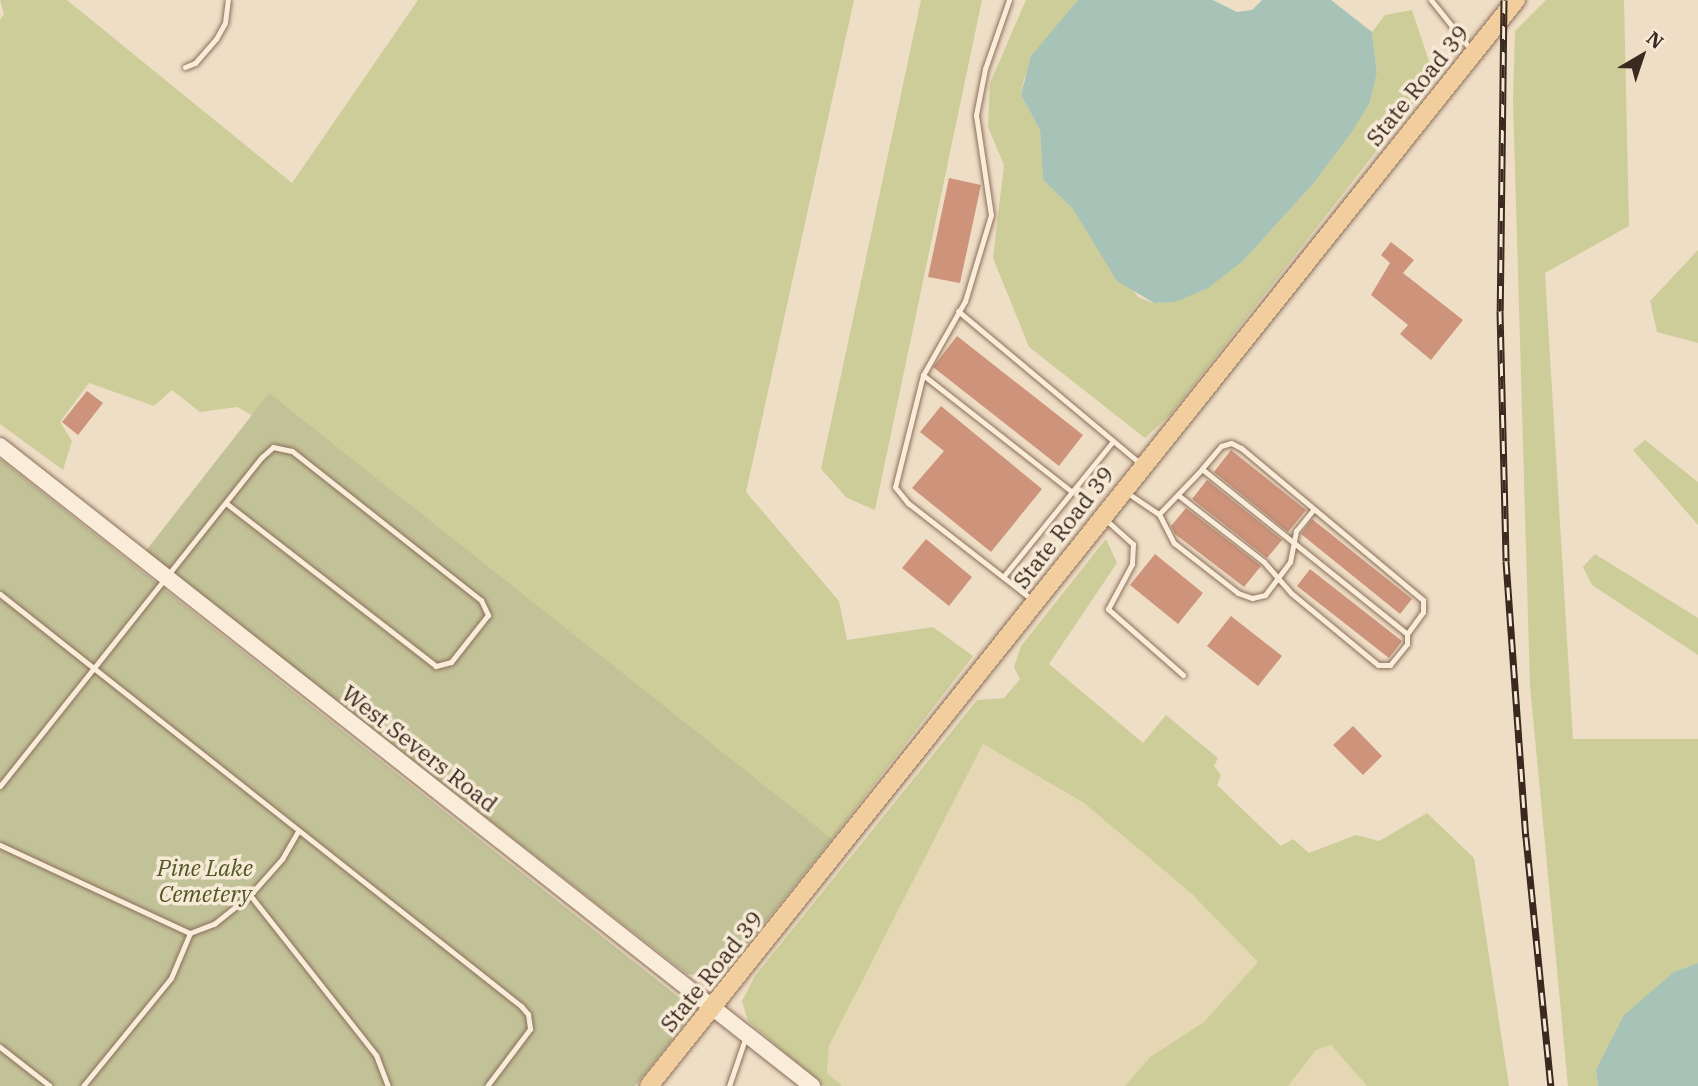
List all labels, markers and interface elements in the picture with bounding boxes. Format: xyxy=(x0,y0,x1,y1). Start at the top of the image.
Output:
street label: State Road 39 xyxy=(1360,19,1474,151)
north arrow xyxy=(1607,21,1677,91)
text: N xyxy=(1642,26,1669,54)
street label: State Road 39 xyxy=(1007,460,1119,594)
street label: West Severs Road xyxy=(337,679,503,817)
park label: Pine Lake Cemetery xyxy=(157,853,253,907)
street label: State Road 39 xyxy=(654,905,768,1037)

